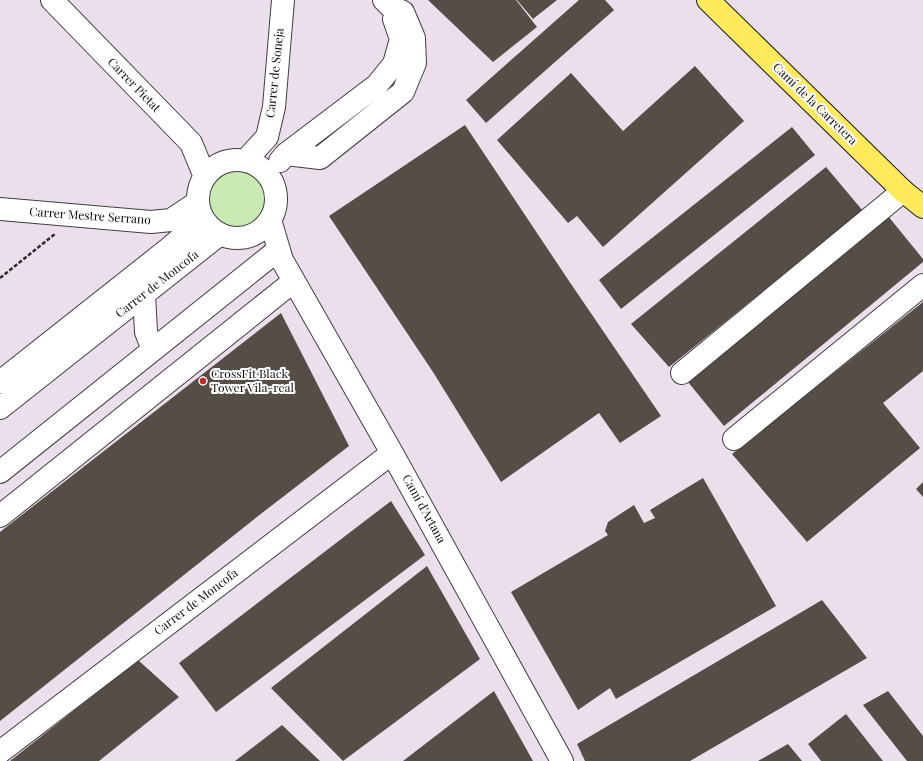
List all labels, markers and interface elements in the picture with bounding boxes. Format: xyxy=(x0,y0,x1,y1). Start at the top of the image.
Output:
street label: Carrer de Soneja xyxy=(261,27,287,119)
street label: Carrer Pietat xyxy=(105,54,165,116)
street label: Camí de la Carretera xyxy=(770,59,861,148)
street label: Carrer Mestre Serrano xyxy=(29,203,152,227)
street label: Carrer de Moncofa xyxy=(112,246,201,321)
place label: CrossFit Black Tower Vila-real xyxy=(211,365,294,395)
marker: CrossFit Black Tower Vila-real xyxy=(198,376,208,386)
street label: Camí d'Artana xyxy=(399,471,450,546)
street label: Carrer de Moncofa xyxy=(150,564,241,638)

